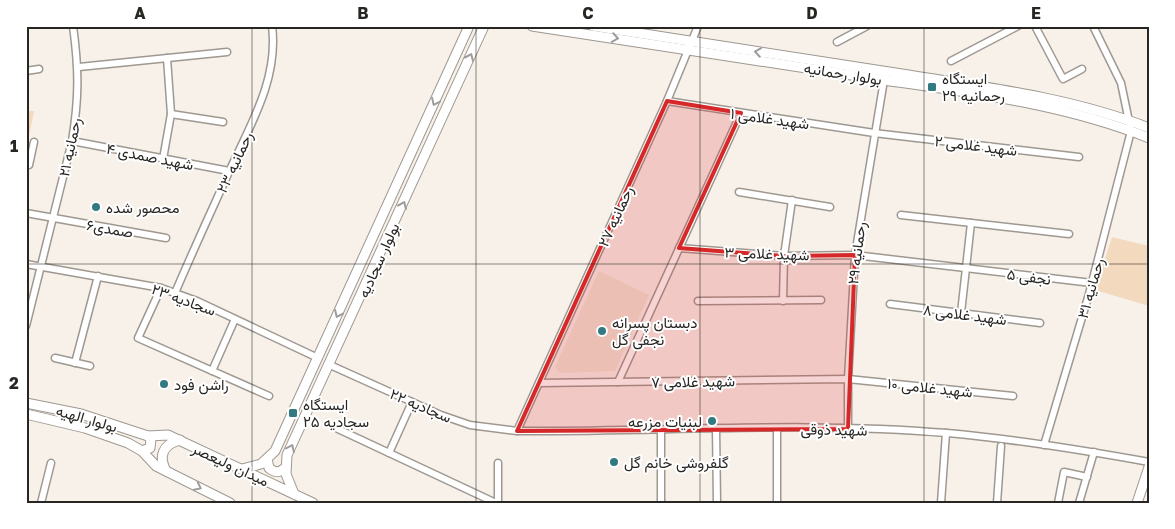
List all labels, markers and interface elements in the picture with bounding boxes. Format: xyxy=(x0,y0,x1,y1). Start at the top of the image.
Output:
text: A xyxy=(134,3,146,23)
text: B xyxy=(357,3,369,23)
text: C xyxy=(582,3,594,23)
text: D xyxy=(806,3,818,23)
text: E xyxy=(1031,3,1041,23)
one-way arrow xyxy=(612,32,620,43)
one-way arrow xyxy=(754,47,763,57)
one-way arrow xyxy=(464,53,474,62)
street label: بولوار رحمانیه xyxy=(803,58,883,89)
place label: ایستگاه رحمانیه ۲۹ xyxy=(942,69,1005,105)
marker: ایستگاه رحمانیه ۲۹ xyxy=(926,81,938,93)
one-way arrow xyxy=(430,97,441,106)
street label: شهید غلامی ۱ xyxy=(729,104,811,134)
street label: رحمانیه ۲۱ xyxy=(54,116,85,178)
street label: رحمانیه ۲۳ xyxy=(212,129,257,196)
street label: شهید غلامی ۲ xyxy=(933,131,1018,161)
text: 1 xyxy=(10,136,18,156)
street label: شهید صمدی ۴ xyxy=(104,139,195,175)
street label: رحمانیه ۲۷ xyxy=(594,183,637,250)
place label: محصور شده xyxy=(106,198,179,217)
marker: محصور شده xyxy=(90,201,102,213)
one-way arrow xyxy=(397,201,407,210)
street label: صمدی۶ xyxy=(85,215,135,243)
street label: بولوار سجادیه xyxy=(353,220,403,301)
street label: رحمانیه ۲۹ xyxy=(843,221,870,285)
street label: شهید غلامی ۳ xyxy=(724,243,810,265)
street label: رحمانیه ۳۱ xyxy=(1073,256,1108,321)
street label: نجفی ۵ xyxy=(1006,264,1052,290)
street label: سجادیه ۲۳ xyxy=(149,279,219,320)
street label: شهید غلامی ۸ xyxy=(922,300,1008,330)
one-way arrow xyxy=(333,309,344,318)
place label: دبستان پسرانه نجفی گل xyxy=(612,313,697,350)
marker: دبستان پسرانه نجفی گل xyxy=(596,325,608,337)
street label: شهید غلامی ۷ xyxy=(651,371,735,393)
text: 2 xyxy=(9,373,19,393)
street label: شهید غلامی ۱۰ xyxy=(886,374,974,402)
place label: راشن فود xyxy=(174,375,229,395)
marker: راشن فود xyxy=(158,378,170,390)
street label: سجادیه ۲۲ xyxy=(387,384,455,427)
place label: ایستگاه سجادیه ۲۵ xyxy=(303,395,369,431)
street label: بولوار الهیه xyxy=(54,401,120,436)
marker: ایستگاه سجادیه ۲۵ xyxy=(287,407,299,419)
place label: لبنیات مزرعه xyxy=(628,412,702,431)
marker: لبنیات مزرعه xyxy=(706,415,718,427)
street label: شهید ذوقی xyxy=(800,419,868,441)
street label: میدان ولیعصر xyxy=(188,438,272,490)
one-way arrow xyxy=(285,444,295,453)
place label: گلفروشی خانم گل xyxy=(624,453,729,473)
marker: گلفروشی خانم گل xyxy=(608,456,620,468)
one-way arrow xyxy=(193,481,202,491)

